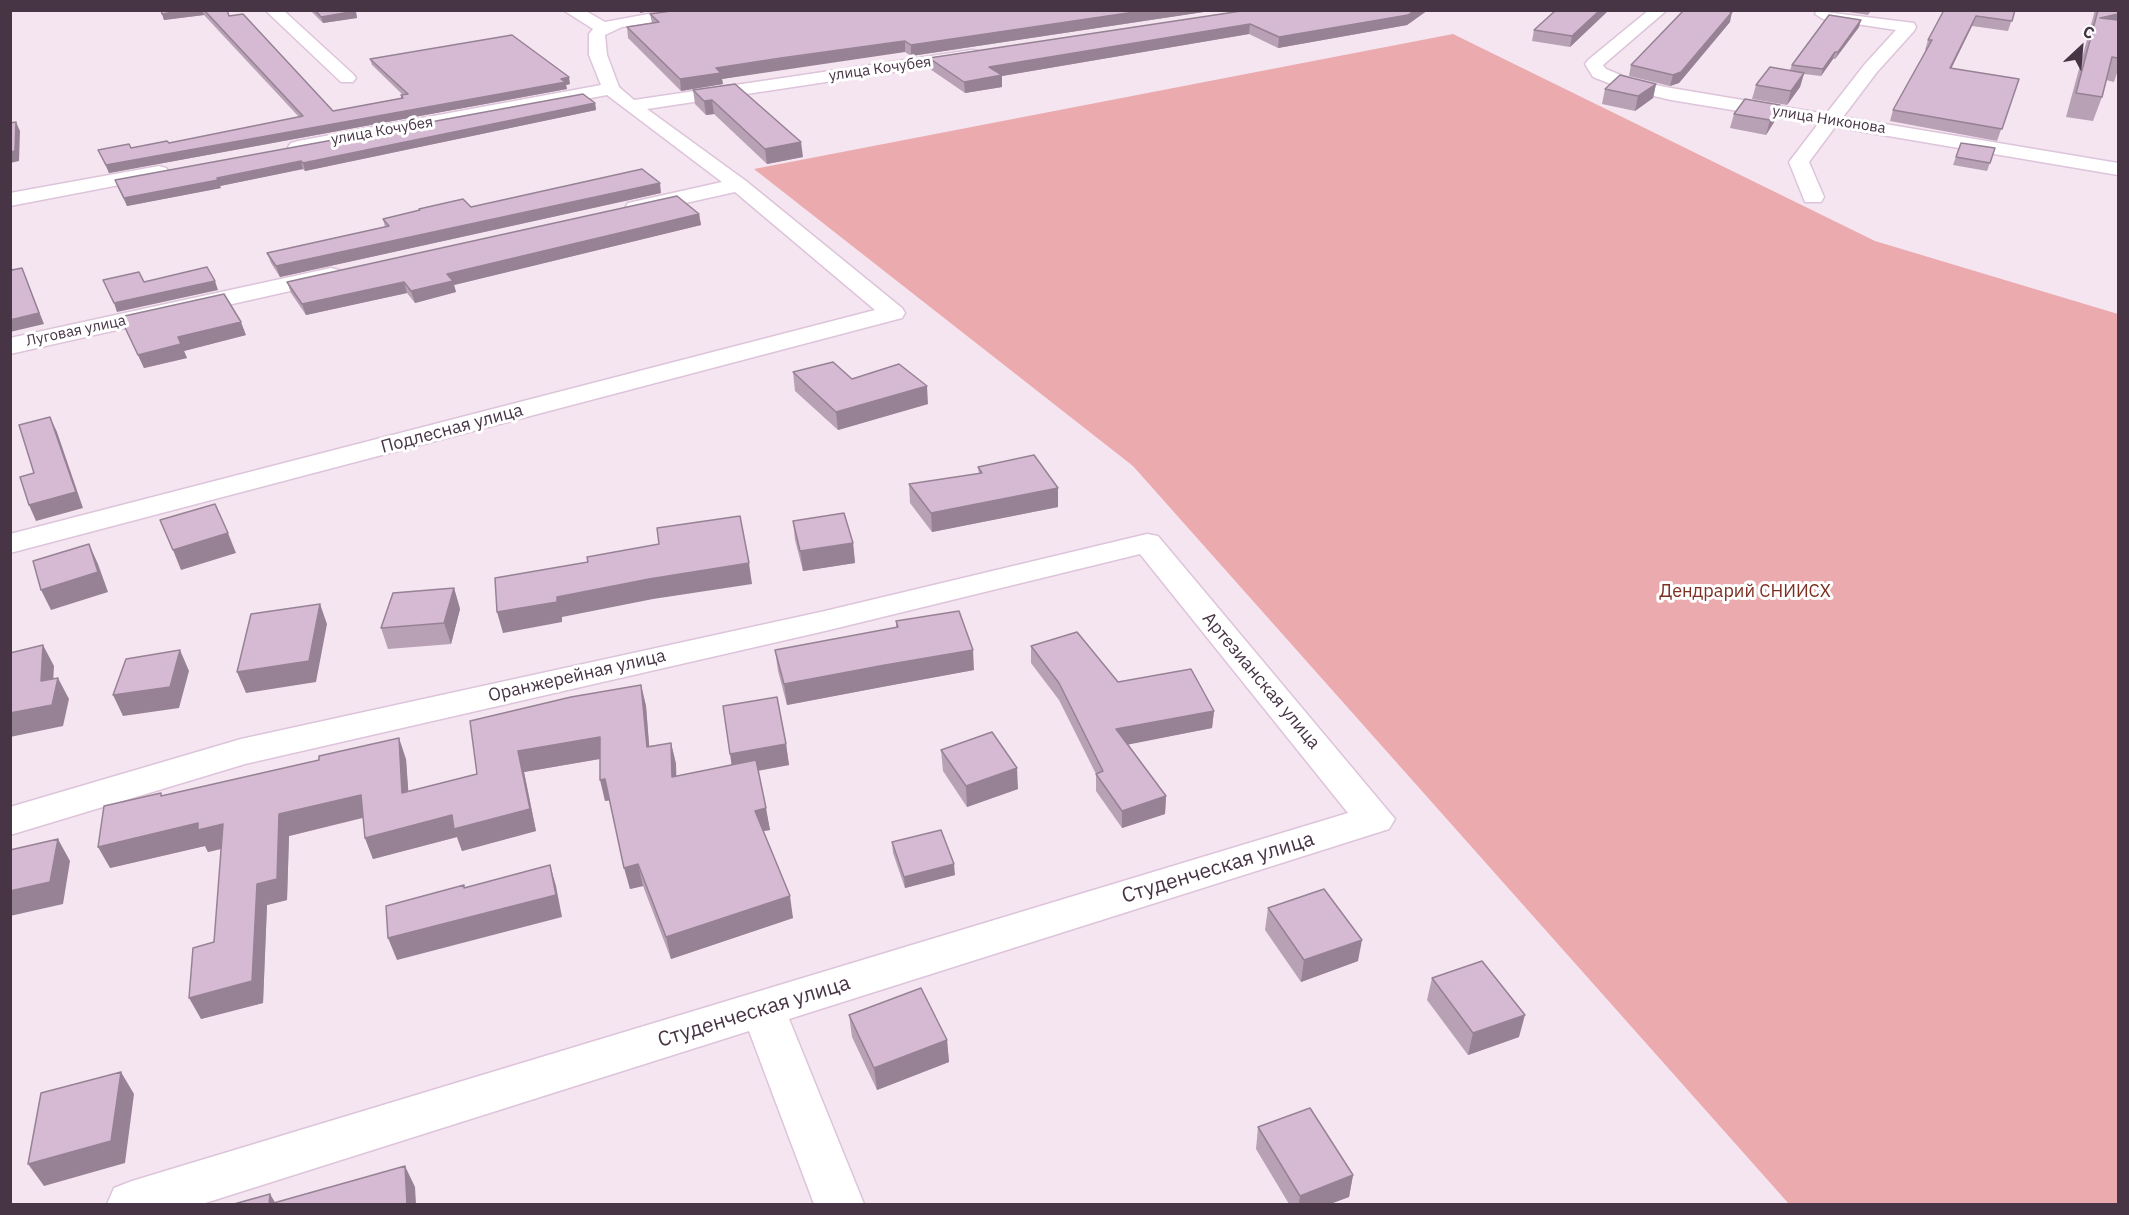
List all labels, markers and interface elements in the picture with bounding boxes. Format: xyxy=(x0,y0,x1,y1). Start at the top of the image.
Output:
north arrow xyxy=(2051,18,2111,78)
text: С xyxy=(2080,21,2098,43)
street label: улица Кочубея xyxy=(828,53,932,85)
street label: улица Никонова xyxy=(1771,102,1887,138)
street label: улица Кочубея xyxy=(330,113,434,149)
street label: Луговая улица xyxy=(24,312,128,350)
street label: Подлесная улица xyxy=(378,400,526,458)
park label: Дендрарий СНИИСХ xyxy=(1659,581,1831,603)
street label: Артезианская улица xyxy=(1198,608,1324,754)
street label: Оранжерейная улица xyxy=(486,645,668,707)
street label: Студенческая улица xyxy=(1119,827,1317,909)
street label: Студенческая улица xyxy=(655,971,853,1053)

